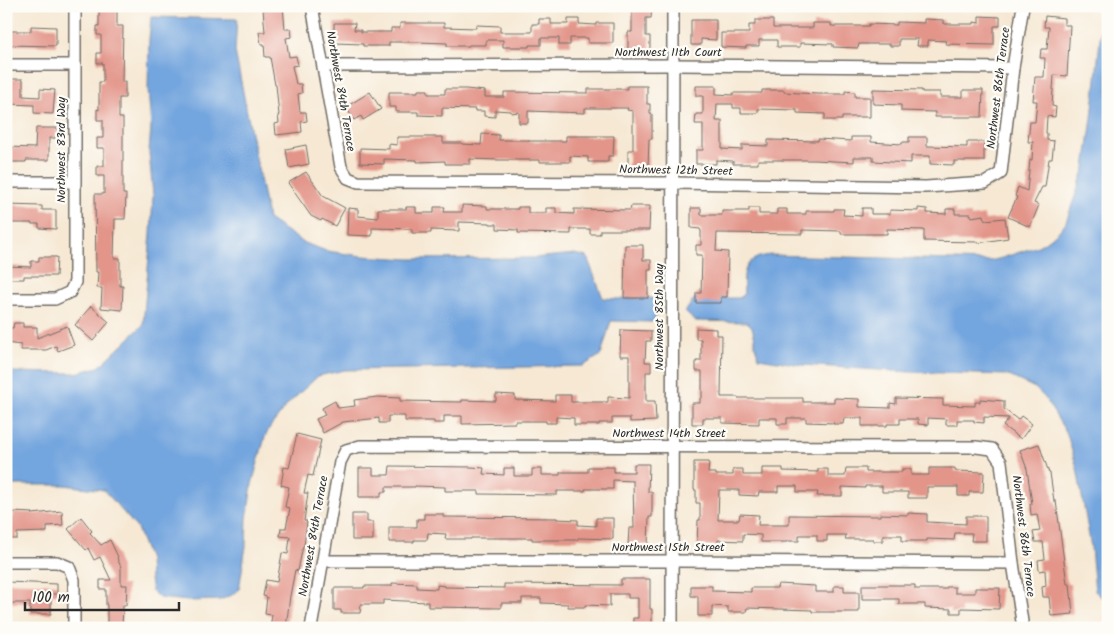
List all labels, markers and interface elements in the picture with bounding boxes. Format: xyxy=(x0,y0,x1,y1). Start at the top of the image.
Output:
street label: Northwest 86th Terrace xyxy=(982,25,1015,150)
street label: Northwest 84th Terrace xyxy=(321,29,361,154)
street label: Northwest 11th Court xyxy=(614,43,722,62)
street label: Northwest 83rd Way xyxy=(52,97,71,203)
street label: Northwest 12th Street xyxy=(619,160,733,181)
street label: Northwest 85th Way xyxy=(650,263,669,370)
street label: Northwest 14th Street xyxy=(612,424,726,443)
street label: Northwest 84th Terrace xyxy=(293,474,334,598)
street label: Northwest 86th Terrace xyxy=(1007,474,1040,599)
street label: Northwest 15th Street xyxy=(611,538,725,557)
scale bar xyxy=(25,579,179,611)
text: 100 m xyxy=(32,586,70,610)

